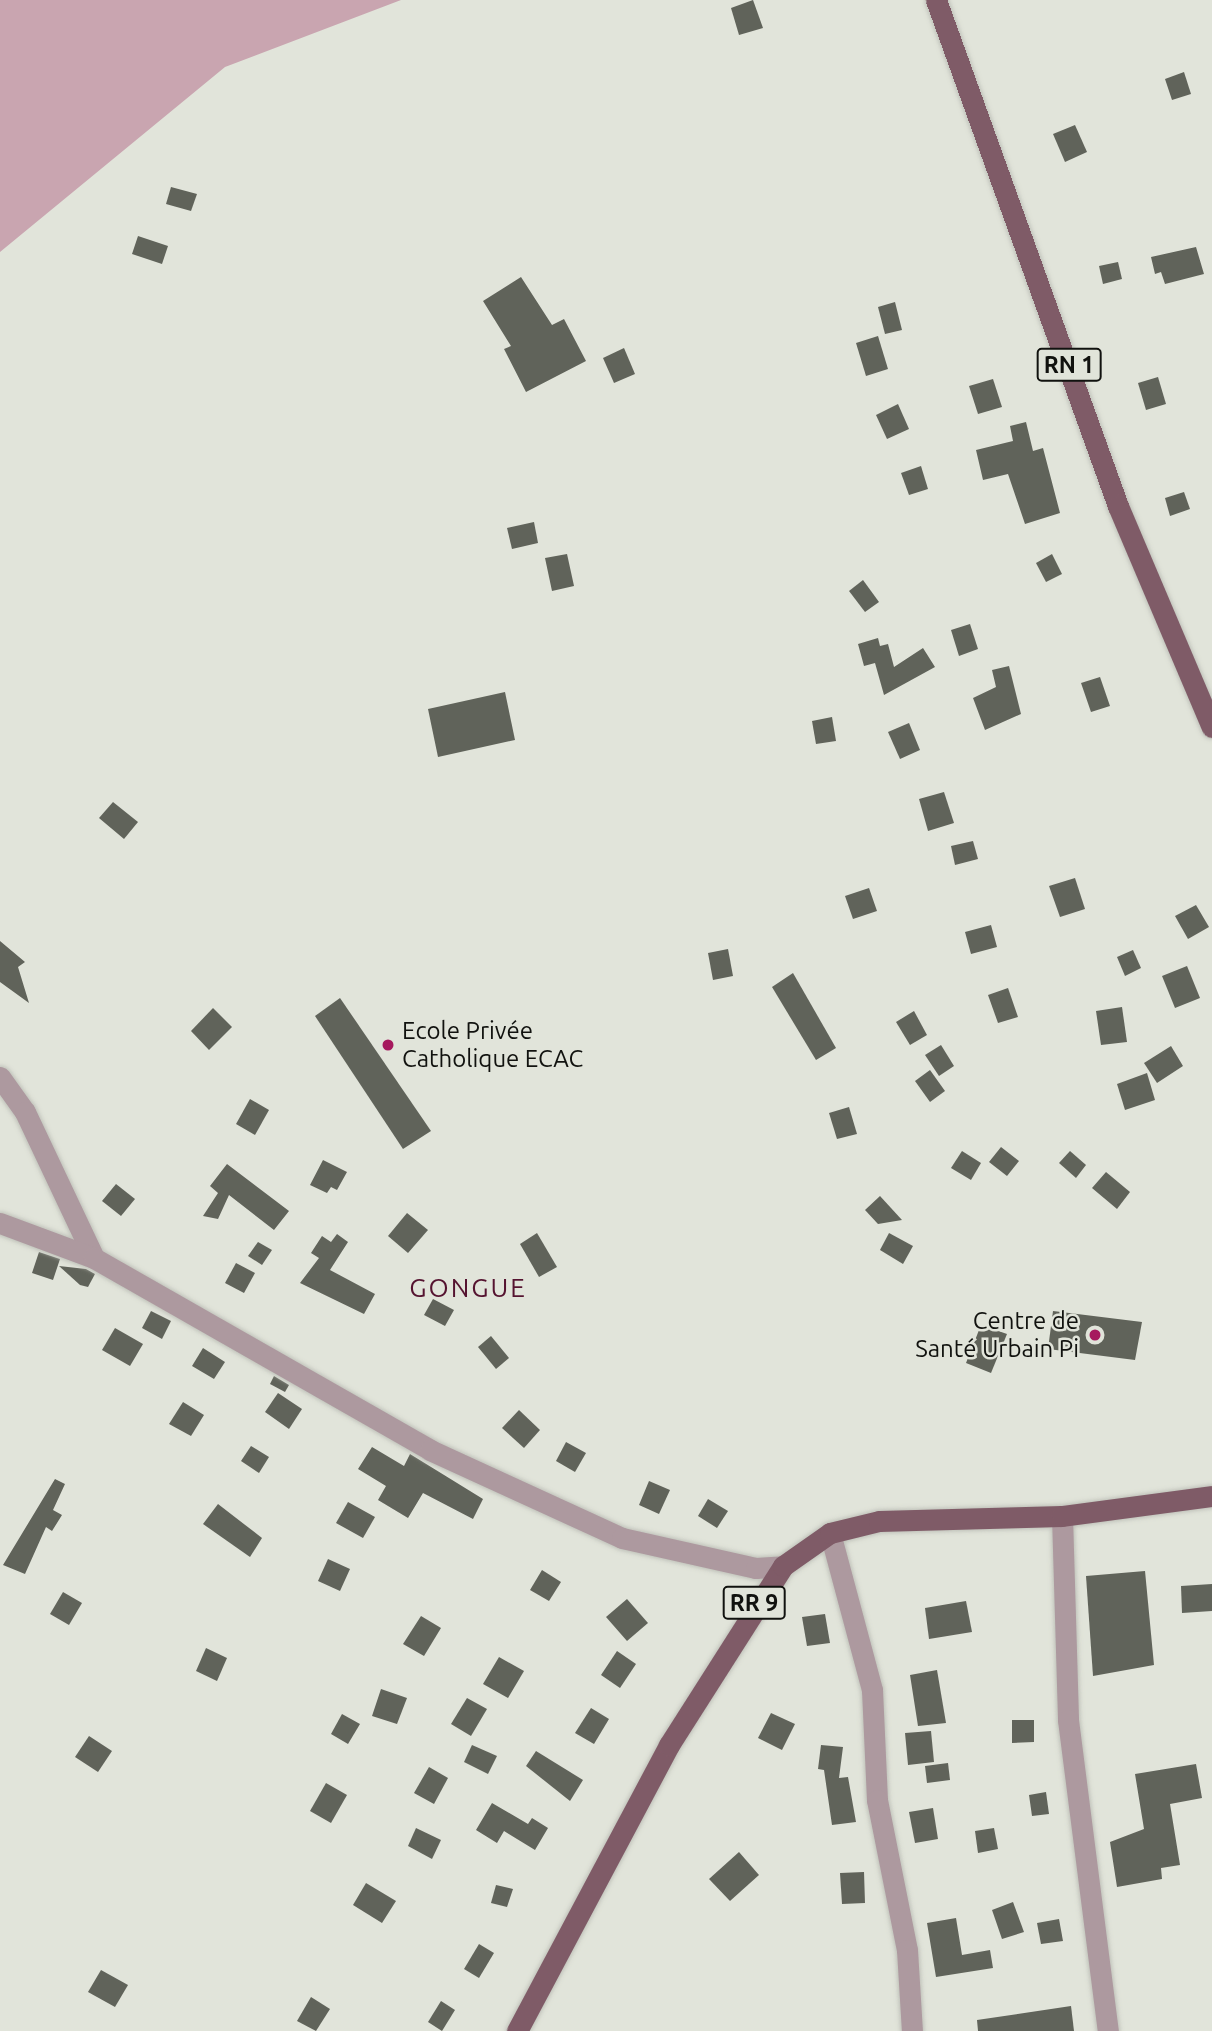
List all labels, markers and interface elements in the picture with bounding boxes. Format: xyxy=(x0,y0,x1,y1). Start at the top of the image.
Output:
road number: RN 1 xyxy=(1036,346,1102,384)
place label: Ecole Privée Catholique ECAC xyxy=(402,1017,583,1073)
marker: Ecole Privée Catholique ECAC xyxy=(380,1037,396,1053)
district label: GONGUE xyxy=(410,1272,526,1304)
place label: Centre de Santé Urbain Pi xyxy=(915,1307,1079,1363)
marker: Centre de Santé Urbain Pi xyxy=(1085,1325,1105,1345)
road number: RR 9 xyxy=(722,1584,786,1622)

